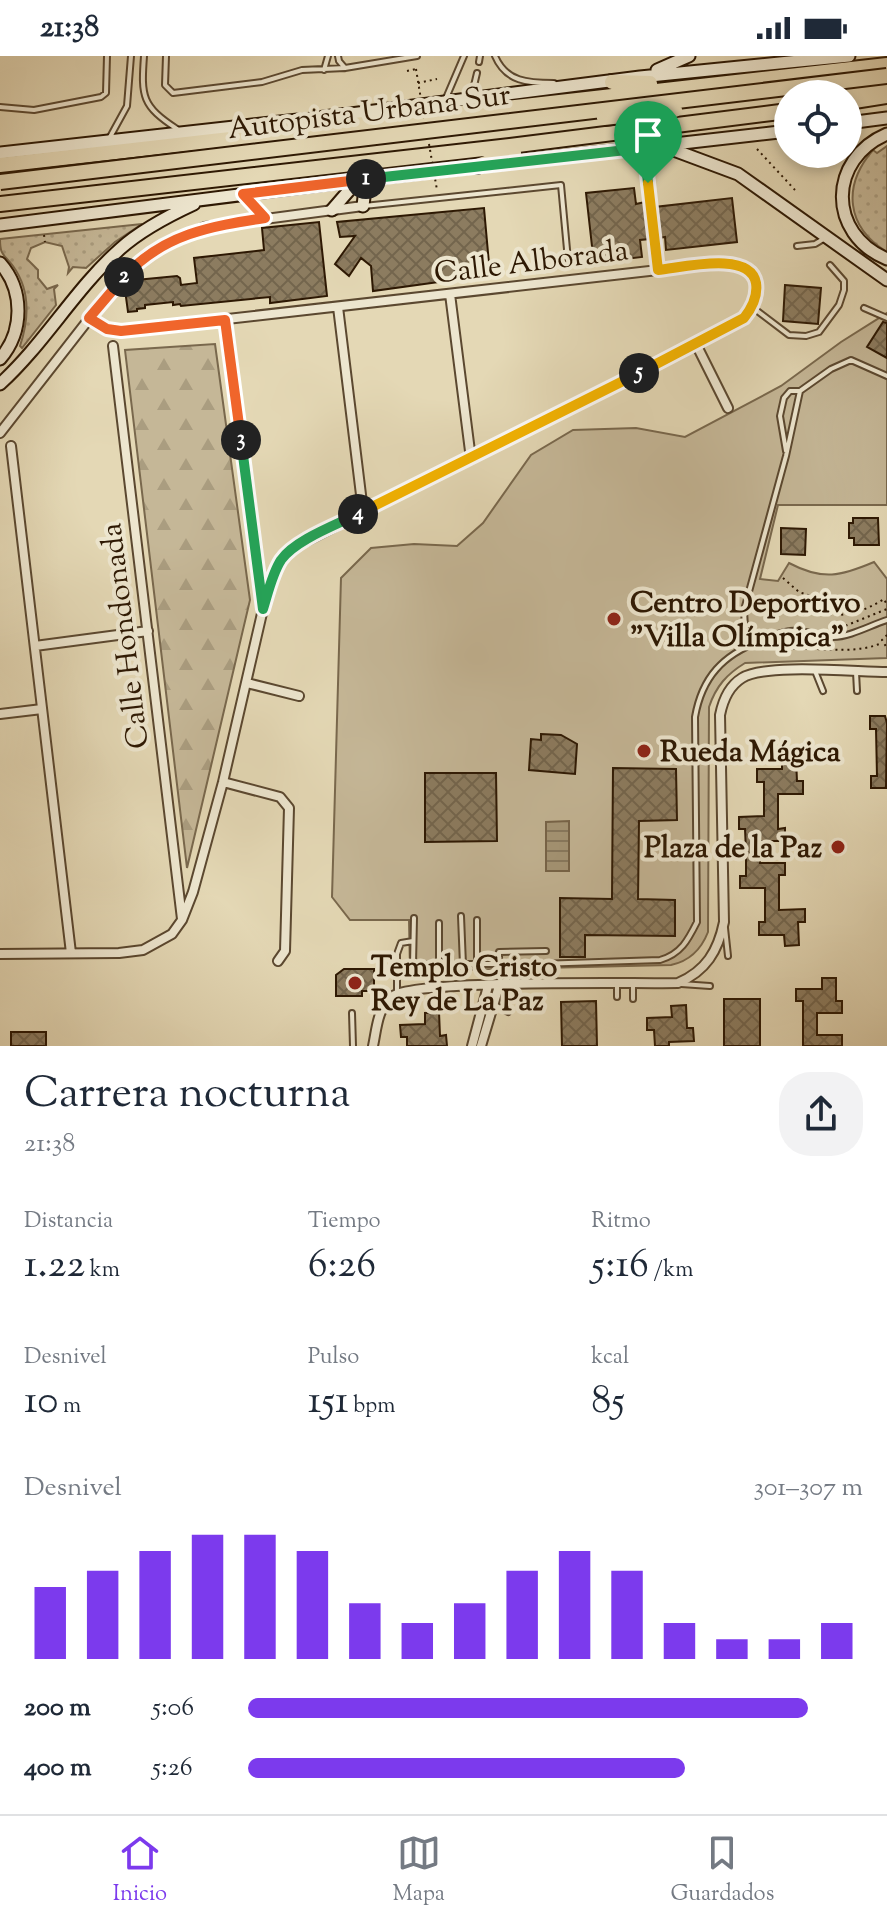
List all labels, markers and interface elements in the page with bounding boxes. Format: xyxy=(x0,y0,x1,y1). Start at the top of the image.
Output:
text: 21:38 xyxy=(40,7,99,50)
street label: Autopista Urbana Sur xyxy=(226,75,513,152)
map controls xyxy=(774,80,862,168)
button: locate xyxy=(774,80,862,168)
pin xyxy=(614,101,682,183)
icon: arrive xyxy=(626,113,670,157)
pin: 1 xyxy=(346,159,386,199)
text: 1 xyxy=(362,163,370,195)
street label: Calle Alborada xyxy=(432,230,631,297)
pin: 2 xyxy=(104,257,144,297)
text: 2 xyxy=(119,261,129,293)
pin: 5 xyxy=(619,353,659,393)
text: 5 xyxy=(635,357,643,389)
pin: 3 xyxy=(221,420,261,460)
text: 3 xyxy=(237,424,245,456)
pin: 4 xyxy=(338,494,378,534)
text: 4 xyxy=(352,498,364,530)
street label: Calle Hondonada xyxy=(91,520,162,751)
place label: Centro Deportivo "Villa Olímpica" xyxy=(630,583,861,660)
marker: Centro Deportivo "Villa Olímpica" xyxy=(605,610,623,628)
place label: Rueda Mágica xyxy=(660,732,841,775)
marker: Rueda Mágica xyxy=(635,742,653,760)
place label: Plaza de la Paz xyxy=(644,828,822,871)
marker: Plaza de la Paz xyxy=(829,838,847,856)
place label: Templo Cristo Rey de La Paz xyxy=(371,947,557,1024)
marker: Templo Cristo Rey de La Paz xyxy=(346,974,364,992)
text: Carrera nocturna xyxy=(24,1064,351,1127)
button: share xyxy=(779,1072,863,1156)
text: 21:38 xyxy=(24,1126,75,1163)
text: Distancia xyxy=(24,1206,113,1238)
text: Tiempo xyxy=(308,1206,381,1238)
text: Ritmo xyxy=(591,1206,651,1238)
text: 1.22 xyxy=(24,1238,85,1295)
text: 6:26 xyxy=(308,1238,376,1295)
text: 5:16 xyxy=(591,1238,649,1295)
text: km xyxy=(85,1255,120,1287)
text: /km xyxy=(649,1255,693,1287)
text: Desnivel xyxy=(24,1342,107,1374)
text: Pulso xyxy=(308,1342,359,1374)
text: kcal xyxy=(591,1342,629,1374)
text: 10 xyxy=(24,1374,58,1431)
text: 151 xyxy=(308,1374,349,1431)
text: 85 xyxy=(591,1374,625,1431)
text: m xyxy=(58,1391,81,1423)
text: bpm xyxy=(349,1391,395,1423)
text: Desnivel xyxy=(24,1470,122,1507)
text: 301–307 m xyxy=(754,1470,863,1507)
text: 200 m xyxy=(24,1690,91,1727)
text: 5:06 xyxy=(152,1690,194,1727)
text: 400 m xyxy=(24,1750,91,1787)
text: 5:26 xyxy=(152,1750,193,1787)
tab: Inicio xyxy=(113,1831,167,1911)
tab: Mapa xyxy=(393,1831,445,1911)
tab: Guardados xyxy=(670,1831,774,1911)

